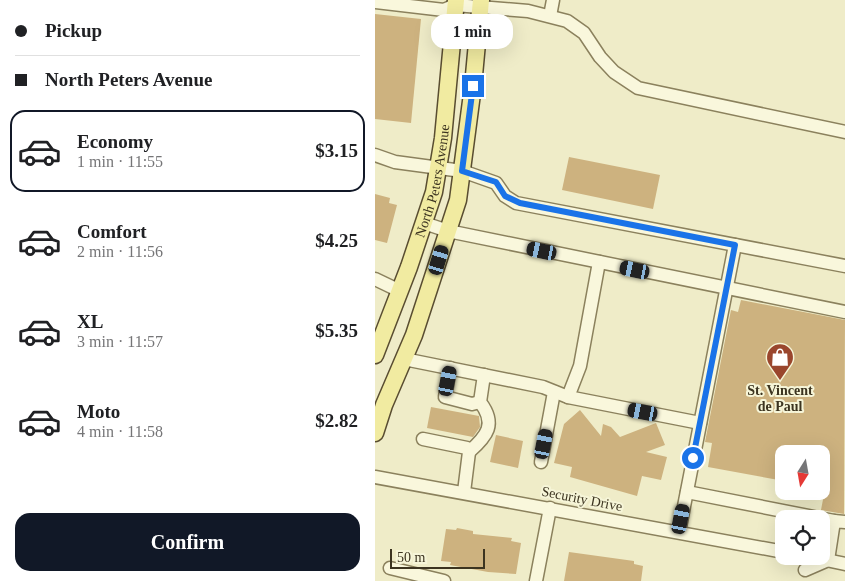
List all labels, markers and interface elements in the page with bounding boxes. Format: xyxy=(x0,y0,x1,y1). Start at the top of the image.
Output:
callout: 1 min xyxy=(432,13,514,48)
text: Pickup xyxy=(45,20,102,41)
text: 1 min xyxy=(453,23,491,40)
text: North Peters Avenue xyxy=(45,69,212,90)
route end xyxy=(462,75,484,97)
street label: North Peters Avenue xyxy=(412,124,452,239)
icon: car xyxy=(17,129,62,174)
text: Economy xyxy=(77,131,153,152)
text: $3.15 xyxy=(315,140,358,161)
text: 1 min · 11:55 xyxy=(77,153,163,170)
icon: car xyxy=(17,219,62,264)
text: Comfort xyxy=(77,221,147,242)
text: $4.25 xyxy=(315,230,358,251)
car xyxy=(525,241,558,261)
text: 2 min · 11:56 xyxy=(77,243,163,260)
car xyxy=(427,243,450,277)
car xyxy=(618,260,651,280)
icon: car xyxy=(17,309,62,354)
text: XL xyxy=(77,311,103,332)
text: $5.35 xyxy=(315,320,358,341)
text: 3 min · 11:57 xyxy=(77,333,163,350)
shop icon: St. Vincent de Paul xyxy=(765,342,795,381)
car xyxy=(437,365,458,397)
place label: St. Vincent de Paul xyxy=(747,383,813,414)
icon: car xyxy=(17,399,62,444)
text: Moto xyxy=(77,401,120,422)
car xyxy=(626,402,659,422)
text: $2.82 xyxy=(315,410,358,431)
text: 4 min · 11:58 xyxy=(77,423,163,440)
car xyxy=(533,428,554,460)
north arrow xyxy=(775,445,830,500)
map controls xyxy=(775,445,830,565)
route start xyxy=(682,447,704,469)
street label: Security Drive xyxy=(540,484,624,514)
car xyxy=(670,503,691,535)
button: locate xyxy=(775,510,830,565)
button: Confirm xyxy=(15,513,360,571)
scale bar xyxy=(390,546,485,569)
text: 50 m xyxy=(397,550,425,565)

